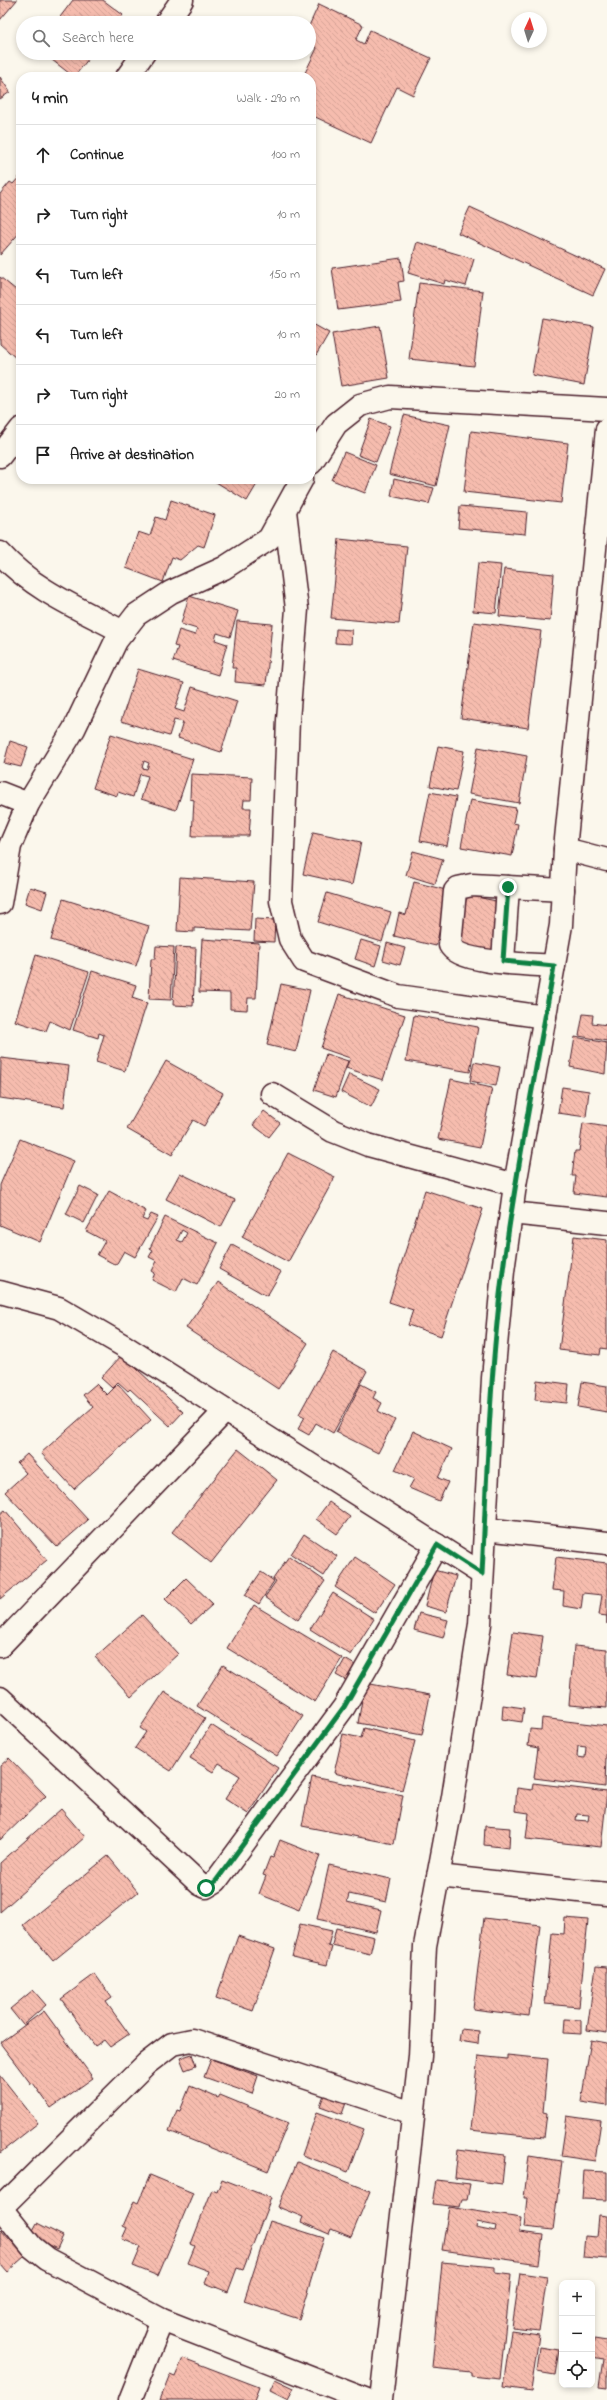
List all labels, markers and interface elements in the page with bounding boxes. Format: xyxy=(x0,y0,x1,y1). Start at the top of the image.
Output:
north arrow xyxy=(511,12,547,48)
search box xyxy=(16,16,316,60)
icon: search xyxy=(30,27,52,49)
text: Search here xyxy=(62,27,134,49)
text: 4 min xyxy=(32,86,68,111)
text: Walk · 290 m xyxy=(236,89,300,108)
icon: ahead xyxy=(32,144,54,166)
text: Continue xyxy=(70,144,124,166)
text: 100 m xyxy=(271,145,300,164)
icon: right xyxy=(32,204,54,226)
text: Turn right xyxy=(70,204,128,226)
text: 10 m xyxy=(277,205,300,224)
icon: left xyxy=(32,264,54,286)
text: Turn left xyxy=(70,264,123,286)
text: 150 m xyxy=(269,265,300,284)
icon: left xyxy=(32,324,54,346)
text: Turn left xyxy=(70,324,123,346)
text: 10 m xyxy=(277,325,300,344)
icon: right xyxy=(32,384,54,406)
text: Turn right xyxy=(70,384,128,406)
text: 20 m xyxy=(275,385,300,404)
icon: arrive xyxy=(32,444,54,466)
text: Arrive at destination xyxy=(70,444,194,466)
route end xyxy=(499,878,517,896)
route start xyxy=(197,1879,215,1897)
map controls xyxy=(559,2280,595,2388)
button: + xyxy=(559,2280,595,2316)
button: − xyxy=(559,2316,595,2352)
button: locate xyxy=(559,2352,595,2388)

